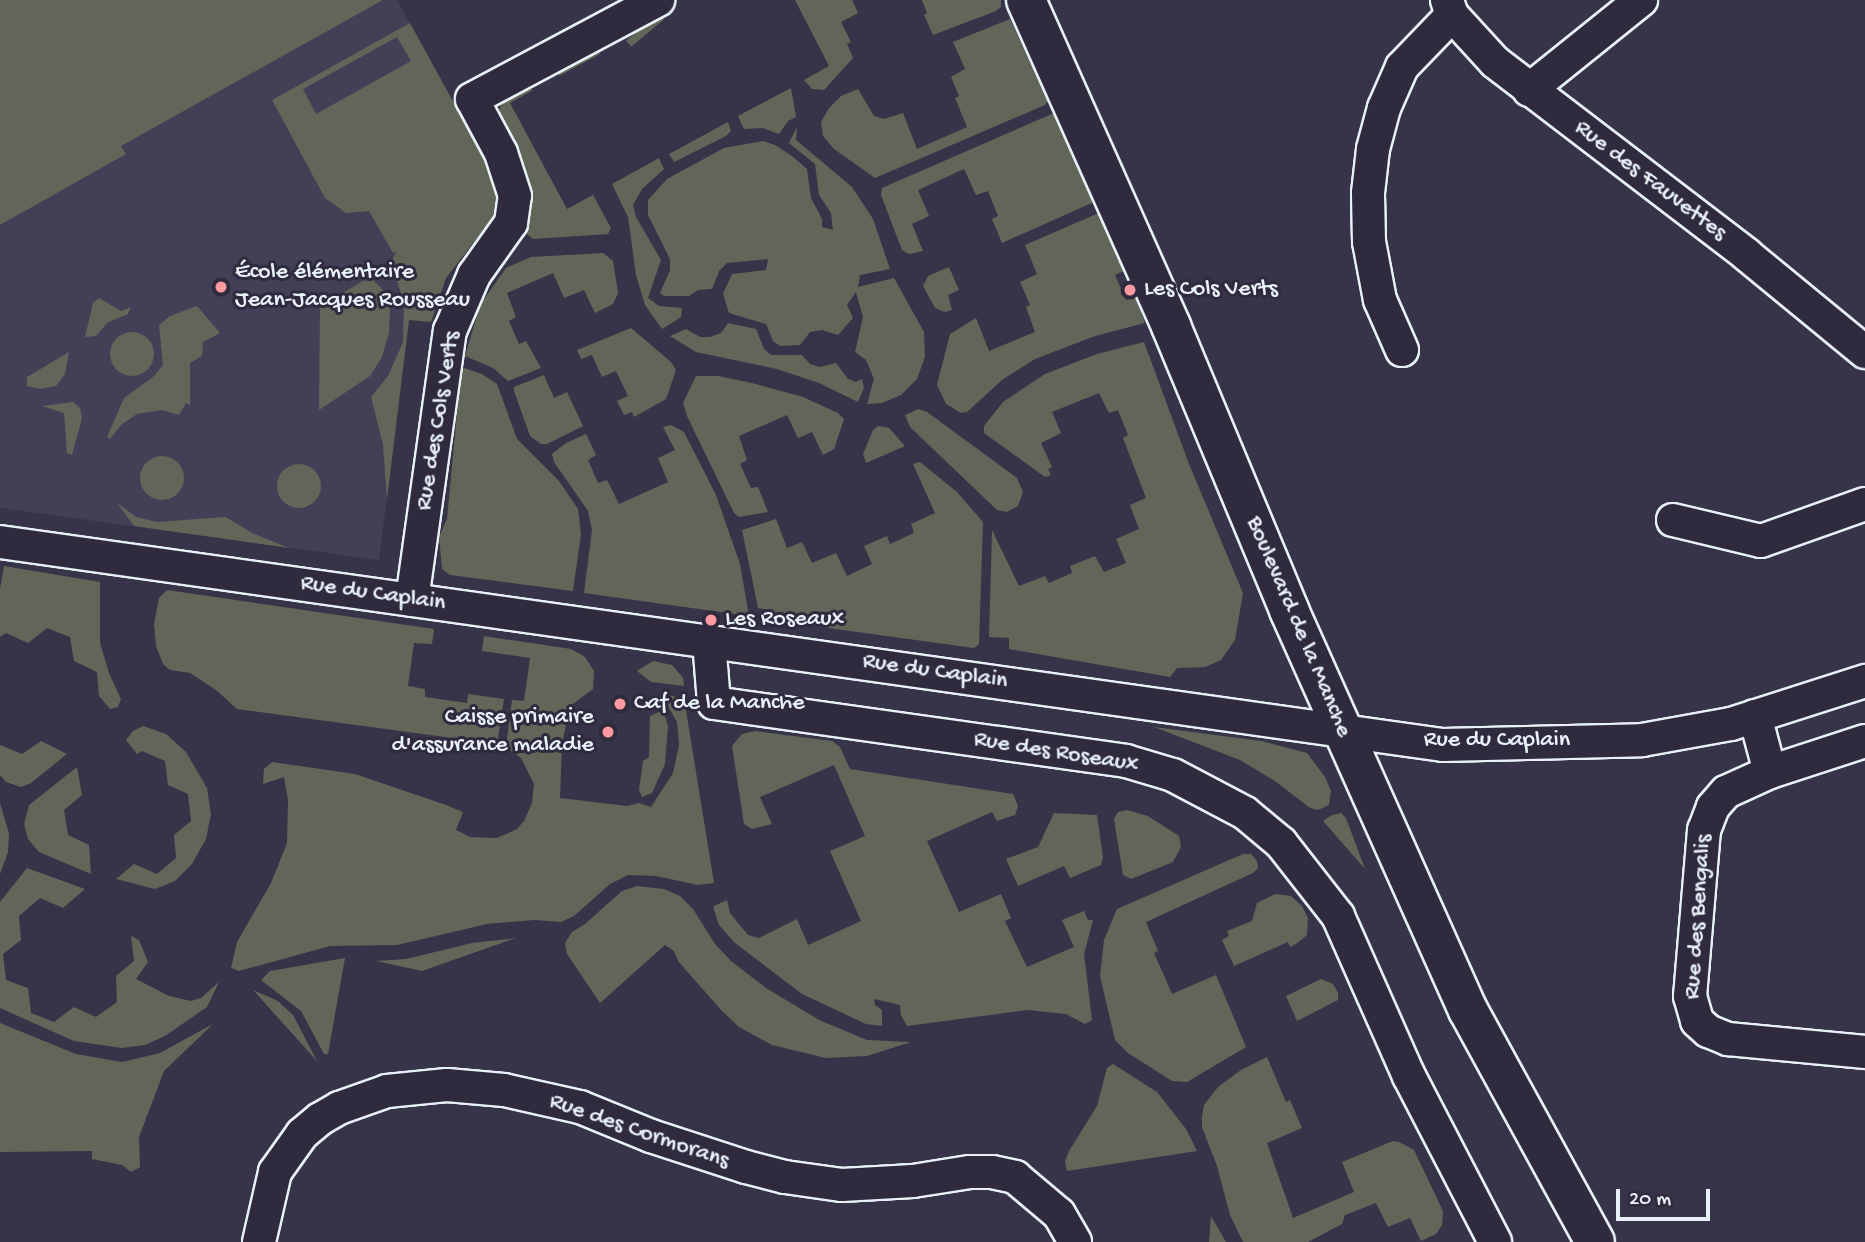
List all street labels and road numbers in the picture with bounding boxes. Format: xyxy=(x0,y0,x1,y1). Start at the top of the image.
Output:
street label: Rue des Fauvettes xyxy=(1568,114,1732,248)
street label: Rue des Cols Verts xyxy=(411,329,467,513)
street label: Boulevard de la Manche xyxy=(1238,512,1358,742)
street label: Rue du Caplain xyxy=(299,570,447,618)
street label: Rue du Caplain xyxy=(861,648,1009,696)
street label: Rue des Roseaux xyxy=(972,726,1140,780)
street label: Rue du Caplain xyxy=(1424,727,1570,755)
street label: Rue des Bengalis xyxy=(1679,834,1719,1000)
street label: Rue des Cormorans xyxy=(545,1088,733,1176)

